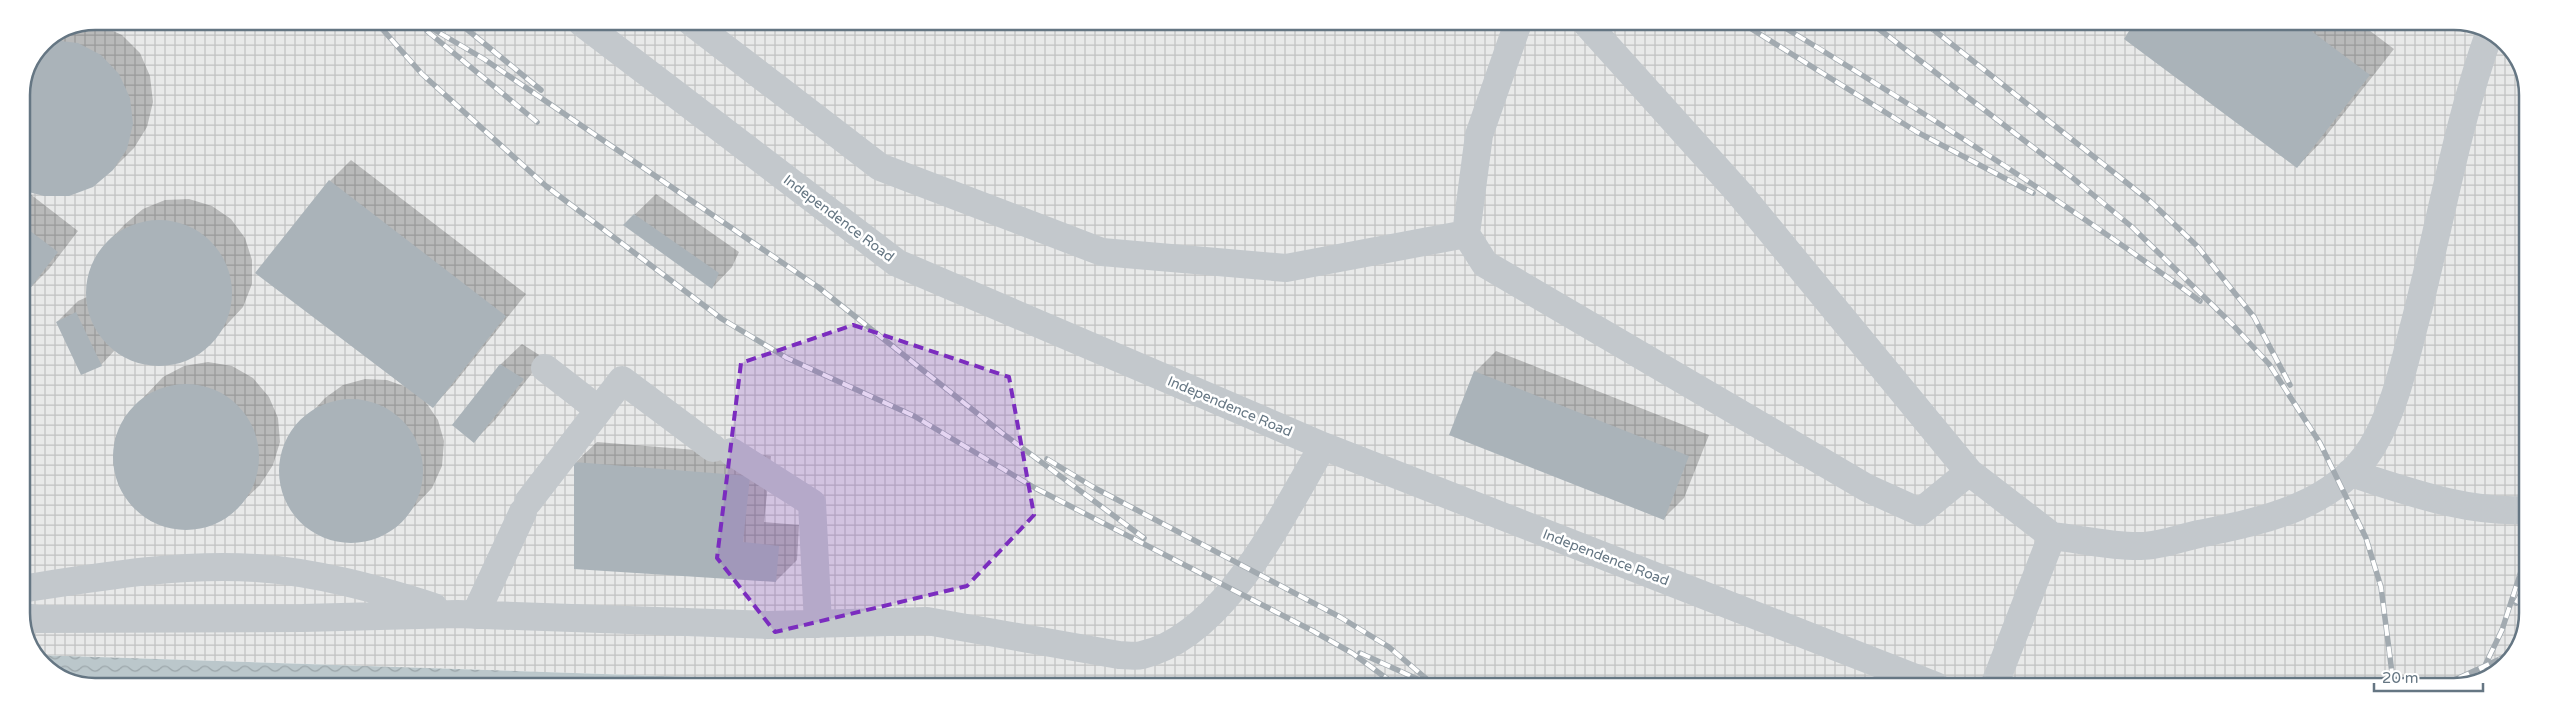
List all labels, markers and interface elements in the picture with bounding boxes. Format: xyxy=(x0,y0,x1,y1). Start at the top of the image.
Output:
street label: Independence Road xyxy=(780,171,897,265)
street label: Independence Road xyxy=(1165,372,1295,440)
street label: Independence Road xyxy=(1540,526,1671,589)
scale bar xyxy=(2374,660,2483,692)
text: 20 m xyxy=(2382,669,2419,687)

